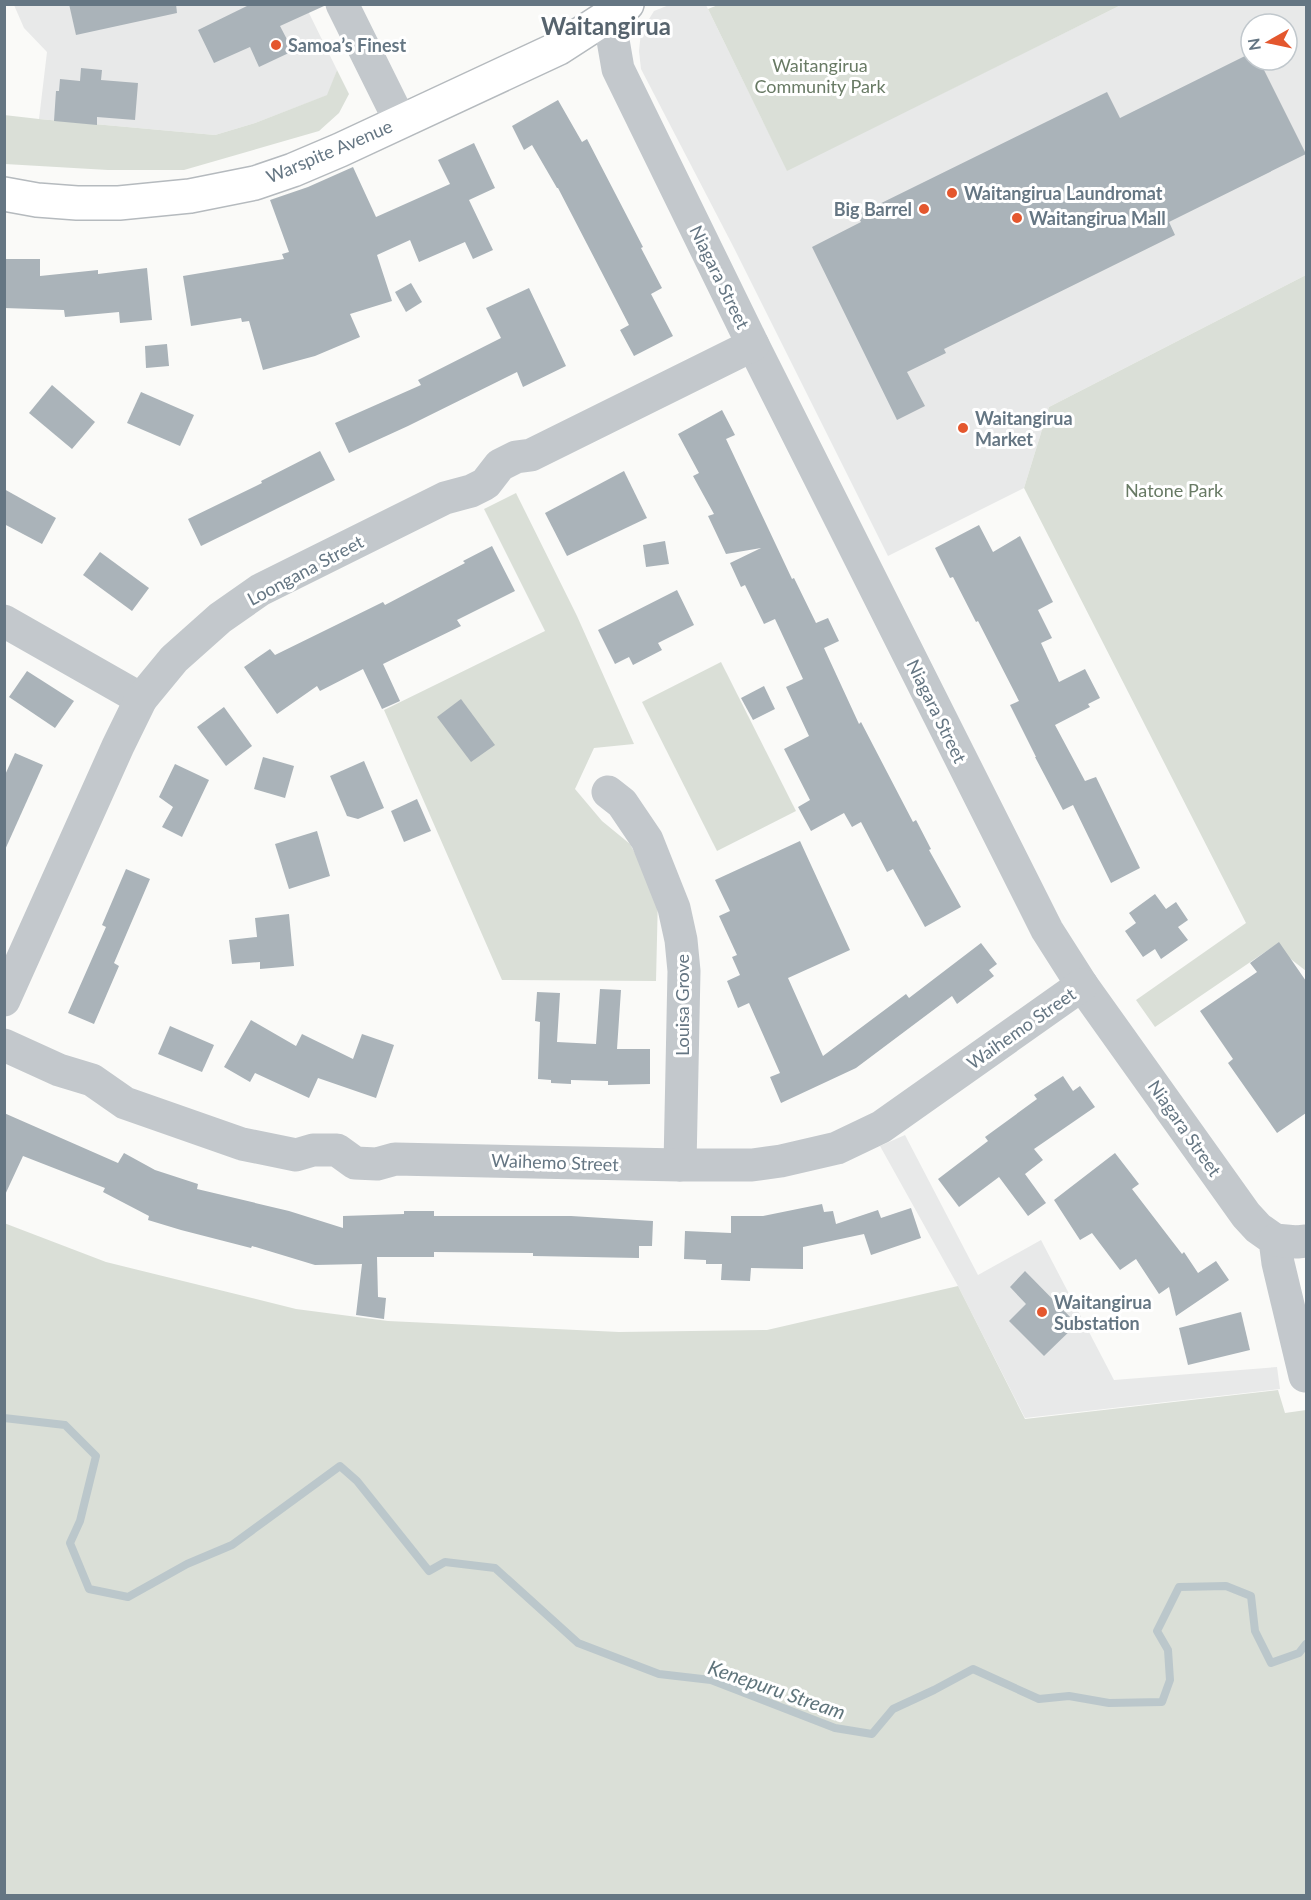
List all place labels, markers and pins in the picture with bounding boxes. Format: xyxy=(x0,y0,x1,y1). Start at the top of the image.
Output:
place label: Samoa’s Finest xyxy=(288,34,406,56)
marker: Samoa’s Finest xyxy=(269,38,283,52)
place label: Waitangirua Laundromat xyxy=(964,182,1163,204)
marker: Waitangirua Laundromat xyxy=(945,186,959,200)
place label: Big Barrel xyxy=(834,198,912,220)
marker: Big Barrel xyxy=(917,202,931,216)
place label: Waitangirua Mall xyxy=(1029,207,1166,229)
marker: Waitangirua Mall xyxy=(1010,211,1024,225)
place label: Waitangirua Market xyxy=(975,407,1073,450)
marker: Waitangirua Market xyxy=(956,421,970,435)
place label: Waitangirua Substation xyxy=(1054,1291,1152,1334)
marker: Waitangirua Substation xyxy=(1035,1305,1049,1319)

